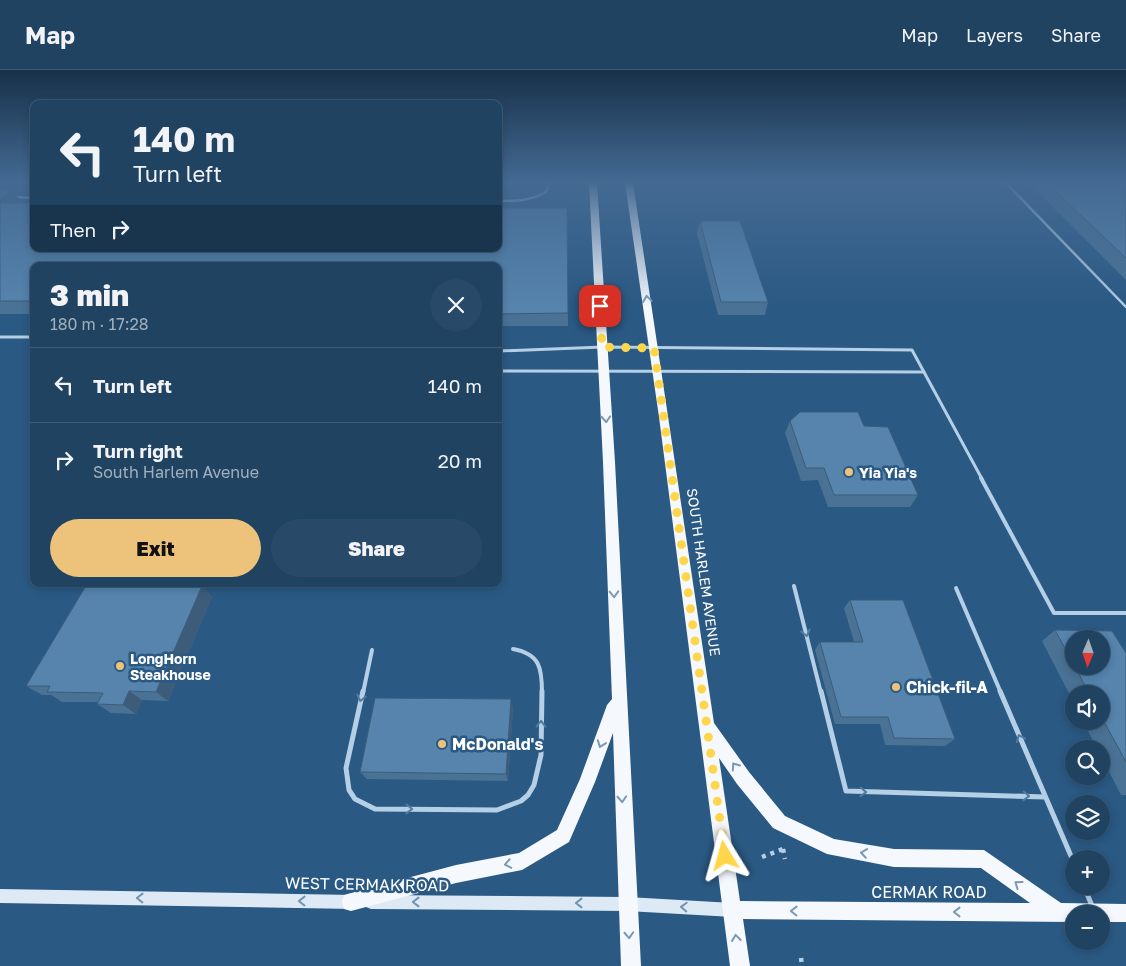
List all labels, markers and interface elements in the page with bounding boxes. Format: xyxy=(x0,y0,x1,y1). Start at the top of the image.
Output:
text: Map xyxy=(25,20,75,49)
text: Map xyxy=(901,24,938,46)
text: Layers xyxy=(966,24,1023,46)
text: Share xyxy=(1051,24,1101,46)
text: 140 m xyxy=(133,118,235,160)
icon: left xyxy=(50,120,115,185)
text: Turn left xyxy=(133,160,222,187)
icon: right xyxy=(106,215,134,243)
text: Then xyxy=(50,218,96,241)
text: 3 min xyxy=(50,277,129,313)
button: close xyxy=(430,279,482,331)
pin xyxy=(579,285,621,327)
icon: arrive xyxy=(586,292,614,320)
one-way arrow xyxy=(642,295,652,304)
text: 180 m · 17:28 xyxy=(50,314,148,334)
icon: left xyxy=(50,371,78,399)
text: Turn left xyxy=(93,374,172,397)
text: 140 m xyxy=(428,374,482,397)
one-way arrow xyxy=(601,415,612,423)
text: Turn right xyxy=(93,439,183,462)
icon: right xyxy=(50,446,78,474)
text: 20 m xyxy=(438,449,482,472)
text: South Harlem Avenue xyxy=(93,462,259,482)
place label: Yia Yia's xyxy=(859,464,917,481)
marker: Yia Yia's xyxy=(843,466,855,478)
street label: SOUTH HARLEM AVENUE xyxy=(684,487,724,657)
button: Exit xyxy=(50,519,261,577)
button: Share xyxy=(271,519,482,577)
one-way arrow xyxy=(609,590,619,598)
one-way arrow xyxy=(800,629,811,638)
north arrow xyxy=(1065,630,1110,675)
map controls xyxy=(1065,630,1110,950)
place label: LongHorn Steakhouse xyxy=(130,650,211,683)
marker: LongHorn Steakhouse xyxy=(114,660,126,672)
place label: Chick-fil-A xyxy=(906,677,989,697)
marker: Chick-fil-A xyxy=(890,681,902,693)
button: sound xyxy=(1065,685,1110,730)
one-way arrow xyxy=(356,693,367,702)
one-way arrow xyxy=(536,719,546,727)
place label: McDonald's xyxy=(452,734,543,754)
one-way arrow xyxy=(1015,734,1026,743)
marker: McDonald's xyxy=(436,738,448,750)
one-way arrow xyxy=(597,739,607,747)
button: search xyxy=(1065,740,1110,785)
one-way arrow xyxy=(732,762,741,772)
one-way arrow xyxy=(860,787,867,797)
one-way arrow xyxy=(1022,791,1030,801)
one-way arrow xyxy=(617,795,628,803)
button: layers xyxy=(1065,795,1110,840)
one-way arrow xyxy=(406,804,413,814)
position arrow xyxy=(698,829,750,881)
one-way arrow xyxy=(860,848,868,858)
button: + xyxy=(1065,850,1110,895)
one-way arrow xyxy=(503,858,512,869)
street label: WEST CERMAK ROAD xyxy=(285,873,449,895)
one-way arrow xyxy=(1015,881,1024,889)
street label: CERMAK ROAD xyxy=(871,882,987,902)
one-way arrow xyxy=(136,893,144,903)
one-way arrow xyxy=(298,896,306,906)
one-way arrow xyxy=(412,897,420,907)
one-way arrow xyxy=(574,898,582,908)
one-way arrow xyxy=(680,902,688,913)
button: − xyxy=(1065,905,1110,950)
one-way arrow xyxy=(790,906,798,916)
one-way arrow xyxy=(952,907,960,917)
one-way arrow xyxy=(624,931,635,939)
one-way arrow xyxy=(731,934,742,942)

